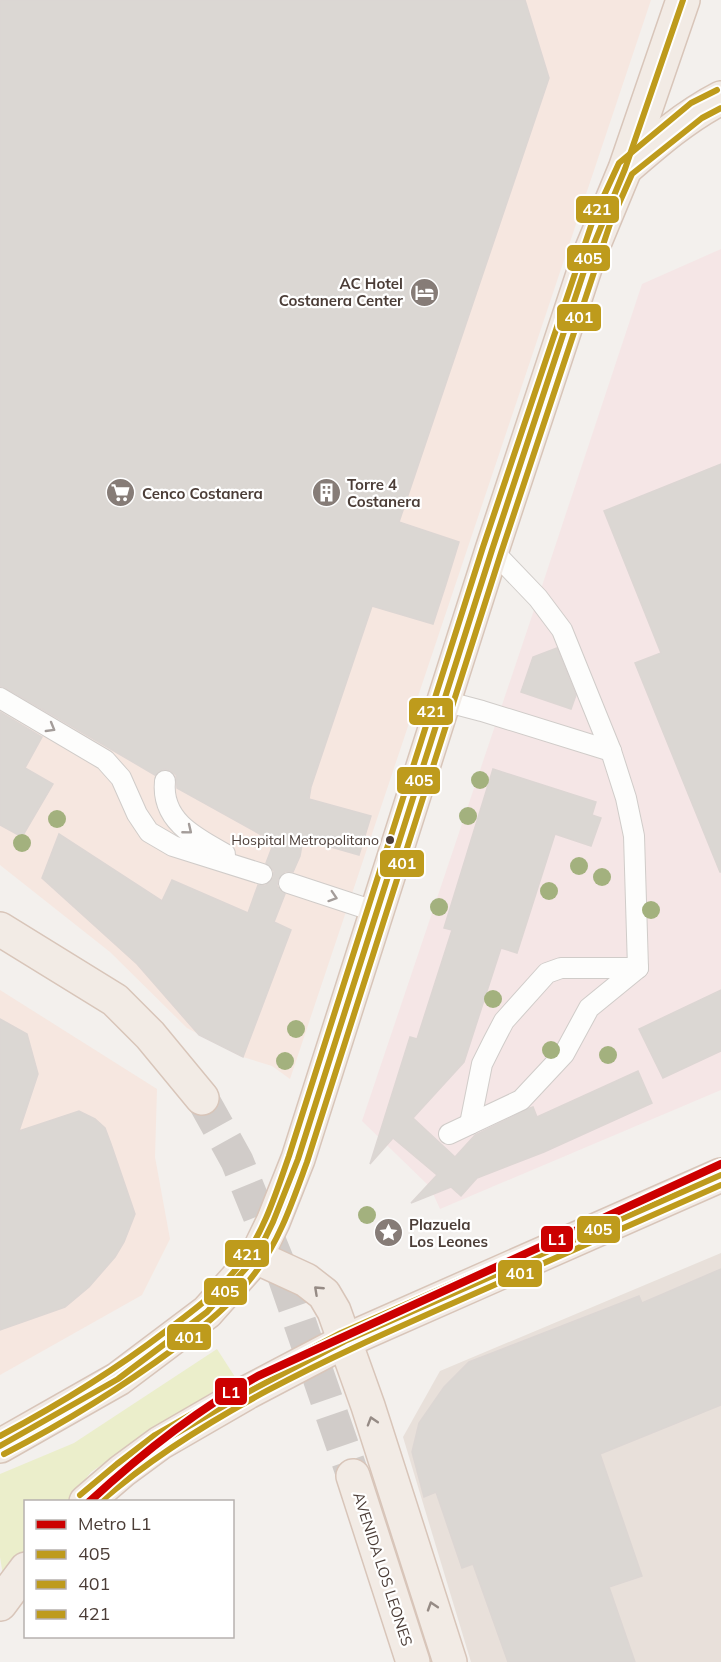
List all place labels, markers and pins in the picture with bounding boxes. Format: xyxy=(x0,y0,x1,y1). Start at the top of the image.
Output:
place label: AC Hotel Costanera Center xyxy=(279,274,403,310)
hotel icon: AC Hotel Costanera Center xyxy=(408,276,440,308)
place label: Torre 4 Costanera xyxy=(347,475,420,511)
supermarket icon: Cenco Costanera xyxy=(105,477,137,509)
building icon: Torre 4 Costanera xyxy=(310,477,342,509)
place label: Cenco Costanera xyxy=(142,484,263,503)
place label: Hospital Metropolitano xyxy=(231,831,379,849)
marker: Hospital Metropolitano xyxy=(384,834,396,846)
place label: Plazuela Los Leones xyxy=(409,1215,488,1251)
place icon: Plazuela Los Leones xyxy=(372,1217,404,1249)

